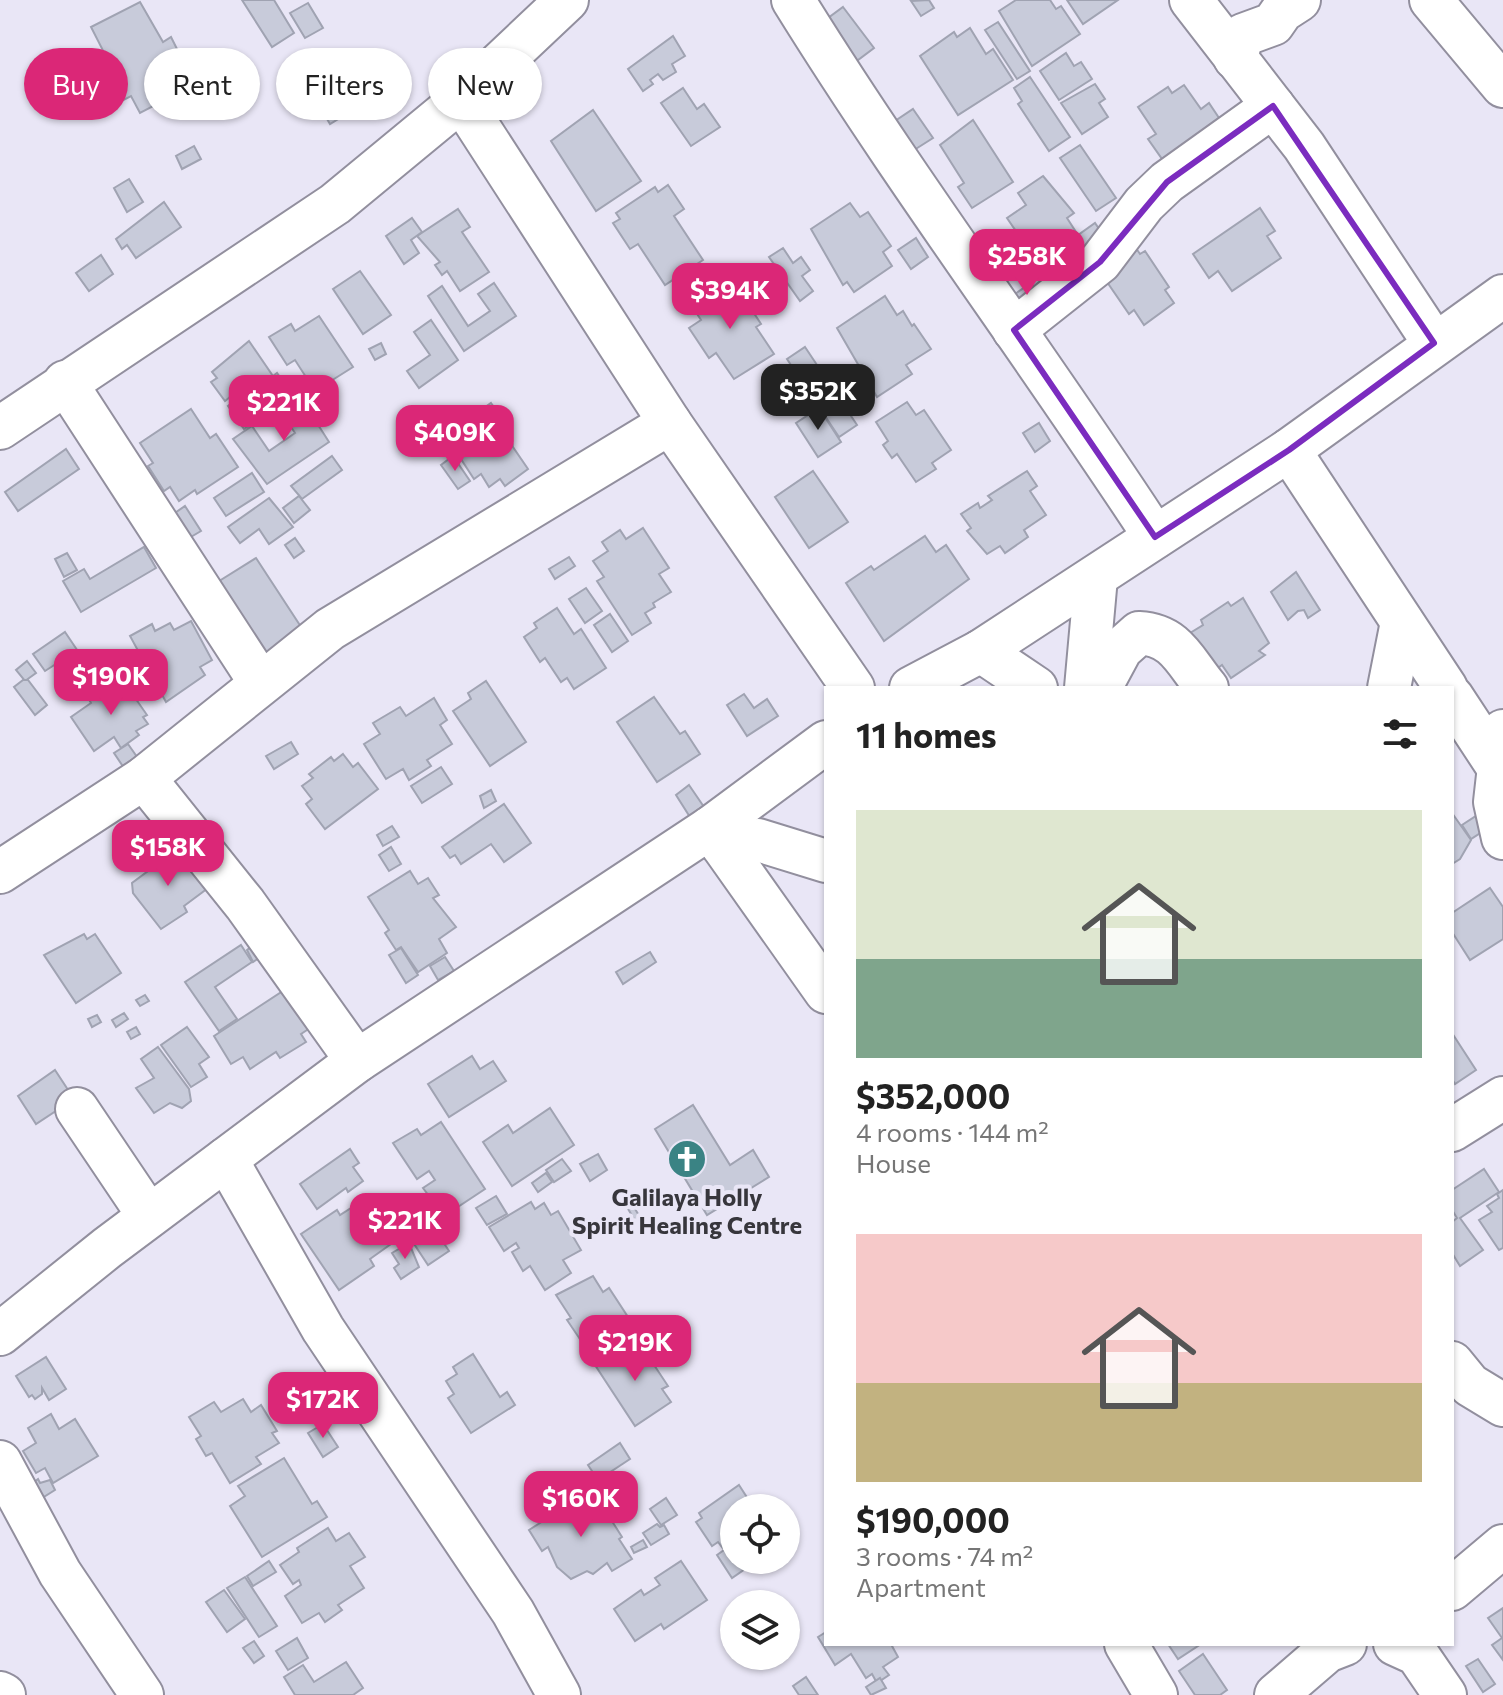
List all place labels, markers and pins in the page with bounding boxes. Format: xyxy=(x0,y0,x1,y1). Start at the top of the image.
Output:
pin: $258K xyxy=(971,229,1083,297)
pin: $394K xyxy=(674,263,786,331)
pin: $352K xyxy=(762,364,874,432)
pin: $221K xyxy=(228,375,340,443)
pin: $409K xyxy=(399,405,511,473)
pin: $190K xyxy=(55,649,167,717)
pin: $158K xyxy=(112,820,224,888)
church icon: Galilaya Holly Spirit Healing Centre xyxy=(666,1138,708,1180)
place label: Galilaya Holly Spirit Healing Centre xyxy=(572,1182,802,1239)
pin: $221K xyxy=(349,1193,461,1261)
pin: $219K xyxy=(579,1315,691,1383)
pin: $172K xyxy=(267,1372,379,1440)
pin: $160K xyxy=(525,1471,637,1539)

